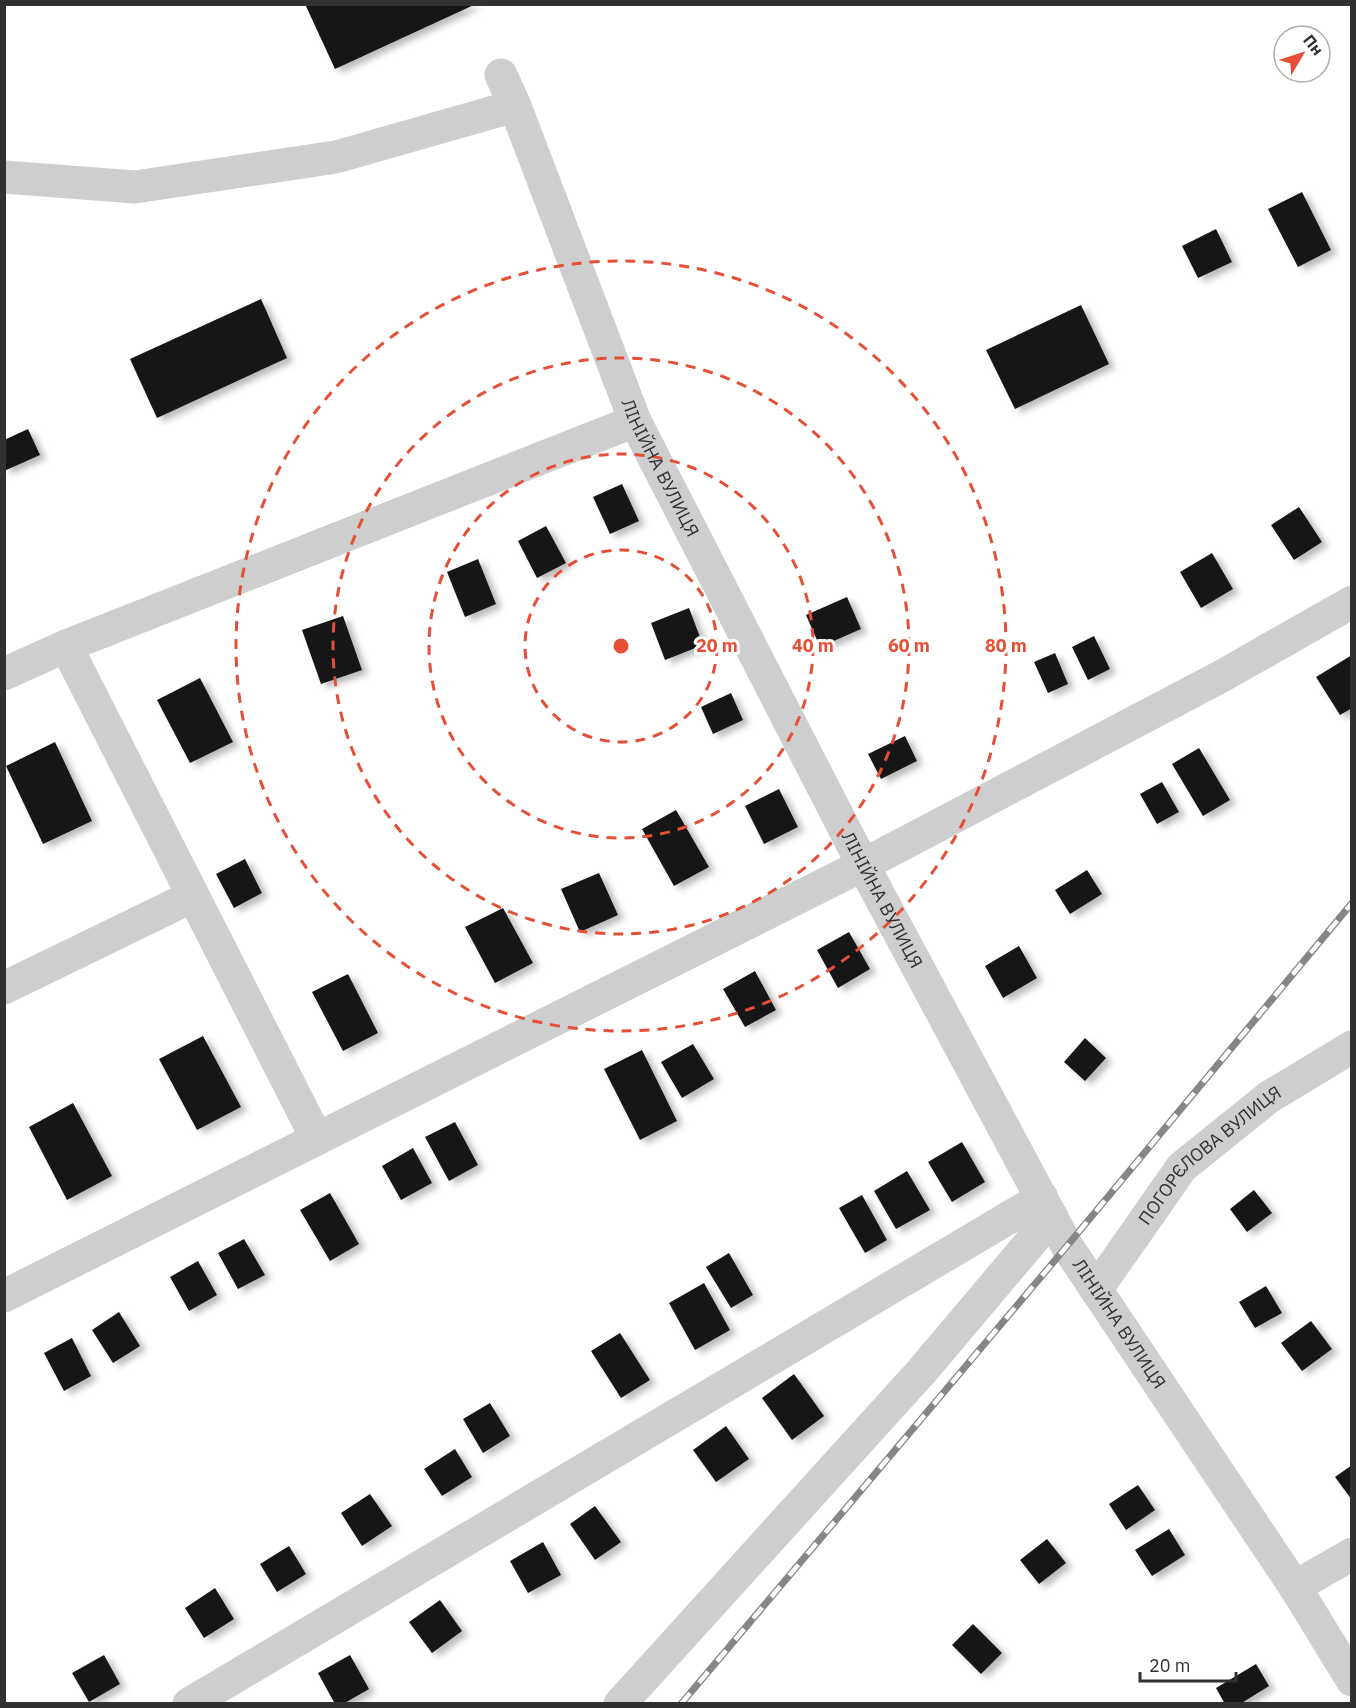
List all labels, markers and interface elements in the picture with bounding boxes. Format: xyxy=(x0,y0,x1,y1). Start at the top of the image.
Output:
north arrow xyxy=(1272,24,1332,84)
text: Пн xyxy=(1299,30,1328,59)
street label: ЛІНІЙНА ВУЛИЦЯ xyxy=(617,395,704,541)
text: 20 m xyxy=(696,634,738,657)
text: 40 m xyxy=(792,634,834,657)
text: 60 m xyxy=(888,634,930,657)
text: 80 m xyxy=(985,634,1027,657)
centre of rings xyxy=(611,636,631,656)
street label: ЛІНІЙНА ВУЛИЦЯ xyxy=(837,827,928,972)
street label: ПОГОРЄЛОВА ВУЛИЦЯ xyxy=(1133,1080,1285,1229)
street label: ЛІНІЙНА ВУЛИЦЯ xyxy=(1068,1254,1171,1393)
scale bar xyxy=(1140,1645,1236,1683)
text: 20 m xyxy=(1149,1654,1191,1677)

